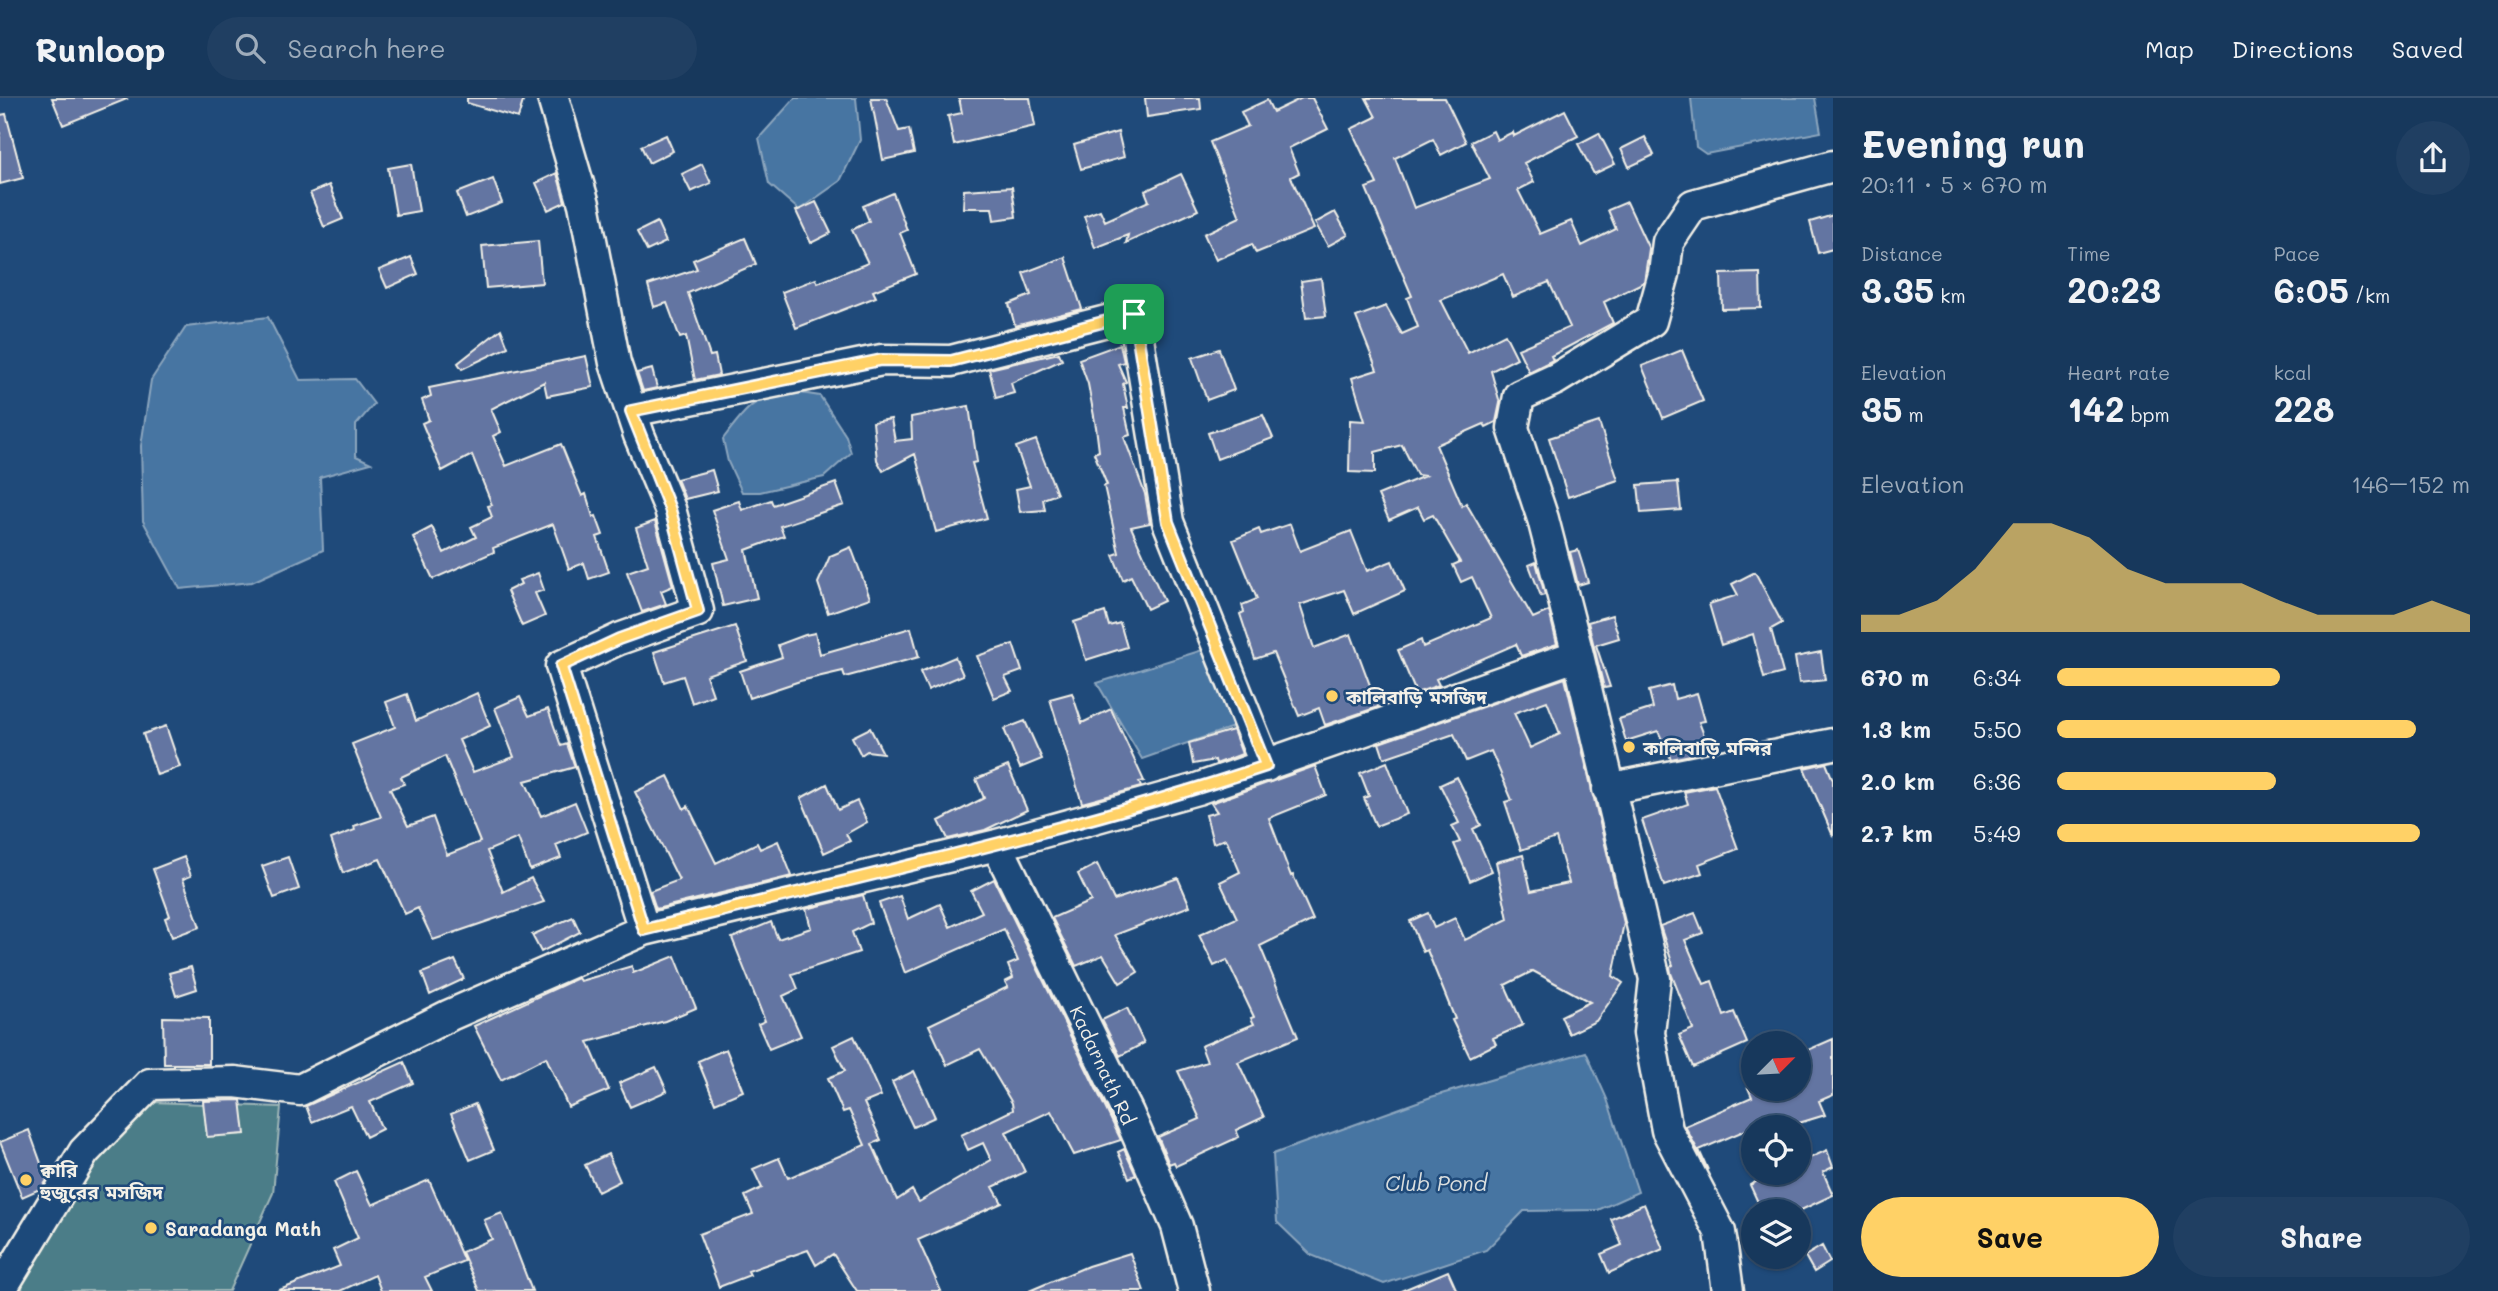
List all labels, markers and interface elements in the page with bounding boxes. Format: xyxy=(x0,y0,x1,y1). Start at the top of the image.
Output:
search box xyxy=(207,17,697,80)
text: Runloop xyxy=(35,27,165,70)
icon: search xyxy=(231,29,269,67)
text: Search here xyxy=(287,31,446,65)
text: Map xyxy=(2145,33,2194,64)
text: Directions xyxy=(2232,33,2354,64)
text: Saved xyxy=(2392,33,2463,64)
text: Evening run xyxy=(1861,118,2085,168)
button: share xyxy=(2396,121,2470,195)
text: 20:11 · 5 × 670 m xyxy=(1861,169,2048,199)
text: Distance xyxy=(1861,241,1943,266)
text: Time xyxy=(2067,241,2111,266)
text: Pace xyxy=(2274,241,2320,266)
text: 3.35 xyxy=(1861,266,1934,312)
text: 20:23 xyxy=(2067,266,2161,312)
text: 6:05 xyxy=(2274,266,2349,312)
text: km xyxy=(1934,283,1966,308)
text: /km xyxy=(2349,283,2390,308)
pin xyxy=(1104,284,1164,344)
icon: arrive xyxy=(1115,295,1153,333)
text: Elevation xyxy=(1861,360,1946,385)
text: Heart rate xyxy=(2067,360,2170,385)
text: kcal xyxy=(2274,360,2312,385)
text: 35 xyxy=(1861,385,1902,431)
text: 142 xyxy=(2067,385,2125,431)
text: 228 xyxy=(2274,385,2335,431)
text: m xyxy=(1902,402,1924,427)
text: bpm xyxy=(2125,402,2170,427)
text: Elevation xyxy=(1861,469,1964,499)
text: 146–152 m xyxy=(2351,469,2470,499)
text: 670 m xyxy=(1861,662,1929,692)
text: 6:34 xyxy=(1973,662,2021,692)
place label: কালিবাড়ি মসজিদ xyxy=(1345,684,1487,709)
marker: কালিবাড়ি মসজিদ xyxy=(1324,688,1340,704)
text: 1.3 km xyxy=(1861,714,1931,744)
text: 5:50 xyxy=(1973,714,2021,744)
place label: কালিবাড়ি মন্দির xyxy=(1642,735,1772,760)
marker: কালিবাড়ি মন্দির xyxy=(1621,739,1637,755)
text: 2.0 km xyxy=(1861,766,1935,796)
text: 6:36 xyxy=(1973,766,2021,796)
text: 2.7 km xyxy=(1861,818,1933,848)
text: 5:49 xyxy=(1973,818,2021,848)
street label: Kadarnath Rd xyxy=(1065,1001,1141,1129)
north arrow xyxy=(1741,1031,1811,1101)
map controls xyxy=(1741,1031,1811,1269)
button: locate xyxy=(1741,1115,1811,1185)
place label: ক্বারি হুজুরের মসজিদ xyxy=(39,1157,163,1204)
water label: Club Pond xyxy=(1385,1169,1489,1196)
marker: ক্বারি হুজুরের মসজিদ xyxy=(18,1172,34,1188)
button: Save xyxy=(1861,1197,2159,1277)
button: Share xyxy=(2173,1197,2470,1277)
button: layers xyxy=(1741,1199,1811,1269)
place label: Saradanga Math xyxy=(165,1216,321,1241)
marker: Saradanga Math xyxy=(143,1220,159,1236)

